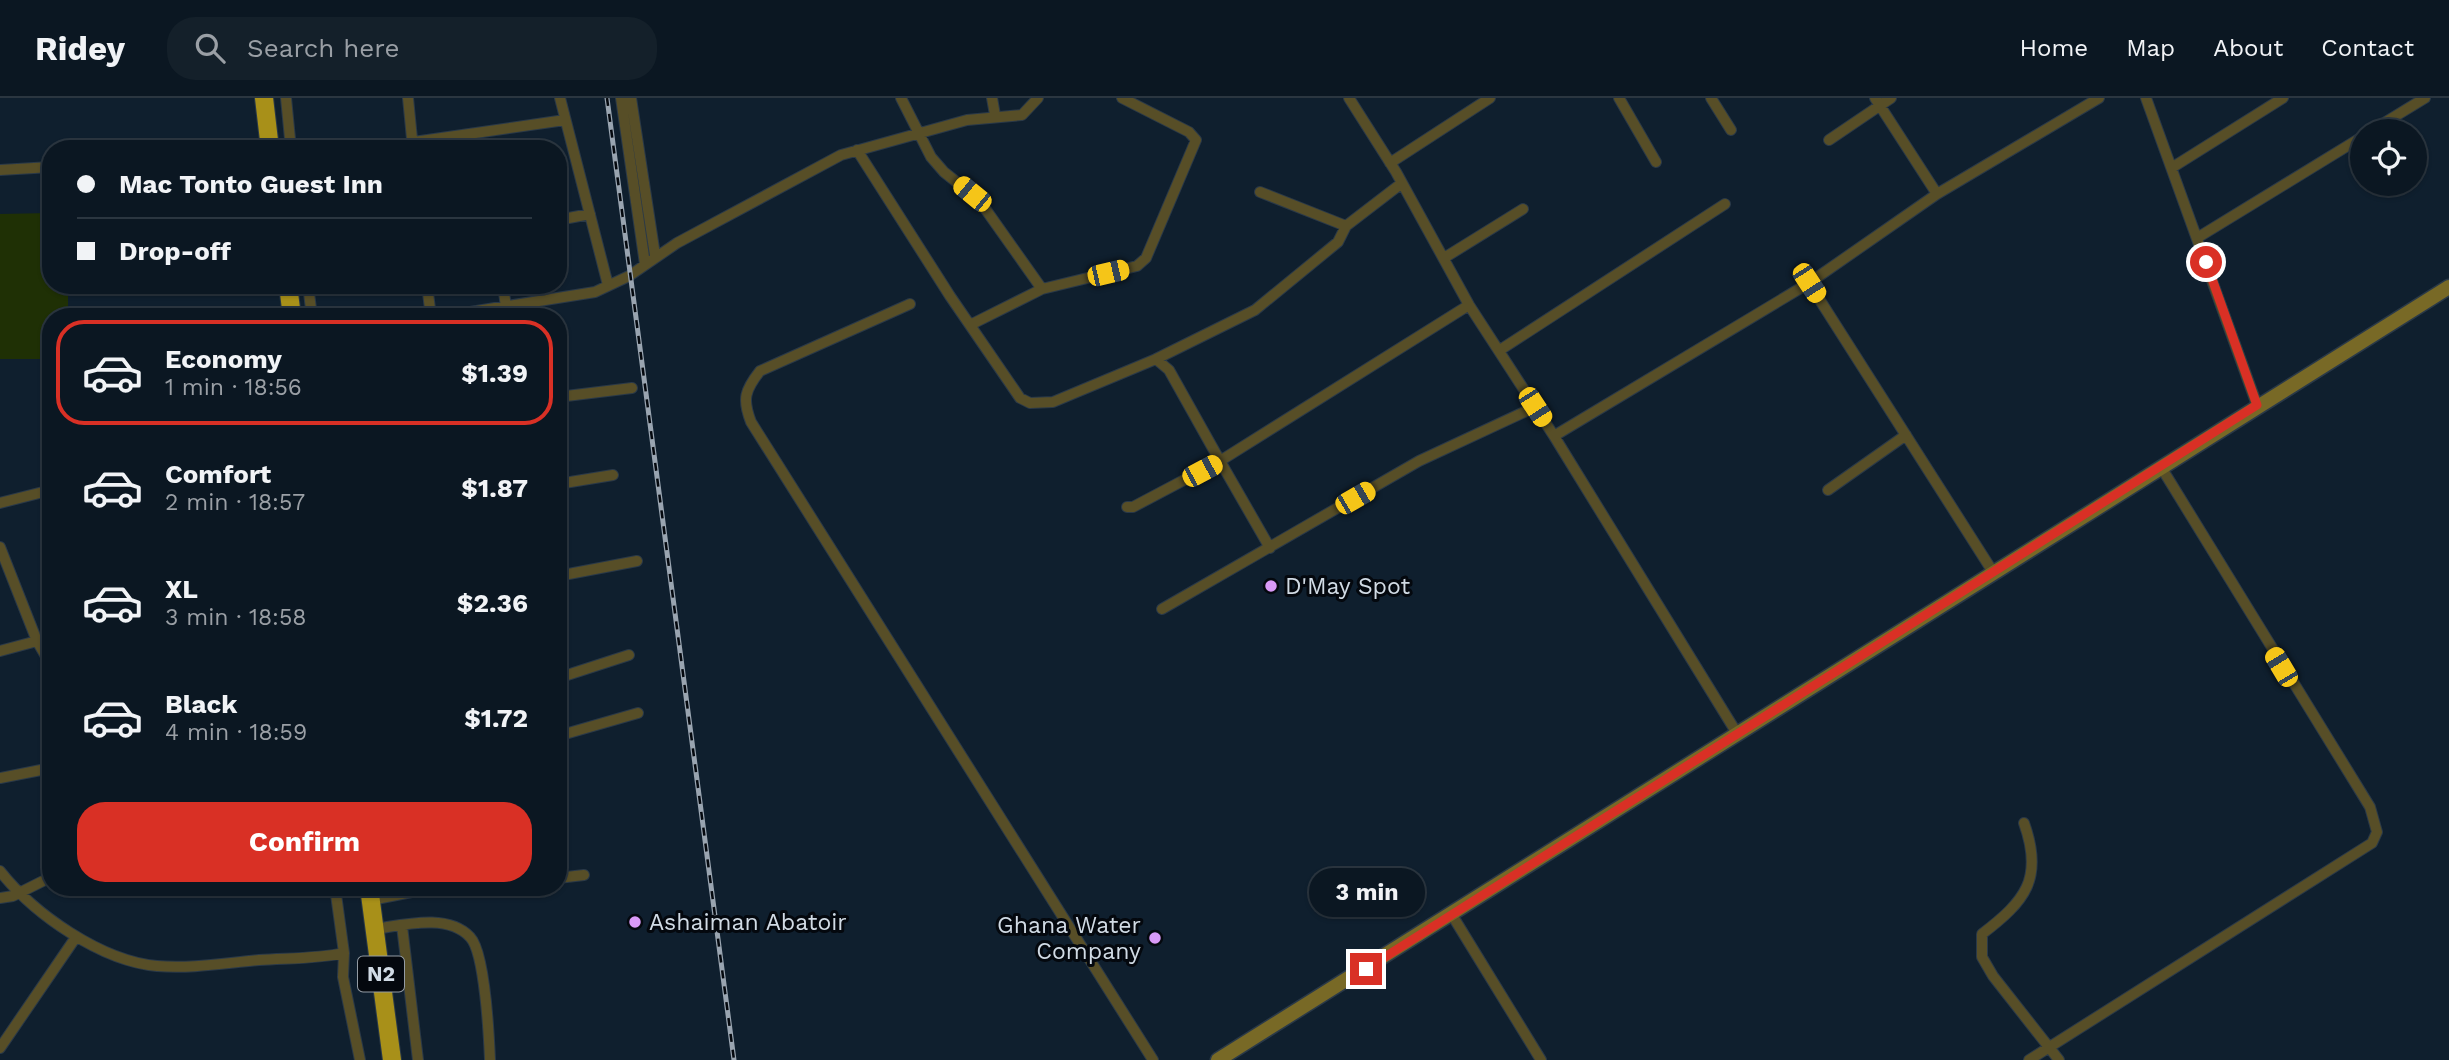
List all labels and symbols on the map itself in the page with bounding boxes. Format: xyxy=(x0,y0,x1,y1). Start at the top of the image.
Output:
car xyxy=(950,173,995,215)
route start xyxy=(2190,246,2222,278)
car xyxy=(1086,258,1131,288)
car xyxy=(1789,260,1830,306)
car xyxy=(1515,384,1556,430)
car xyxy=(1179,452,1226,490)
car xyxy=(1332,478,1379,518)
place label: D'May Spot xyxy=(1285,573,1411,600)
marker: D'May Spot xyxy=(1263,578,1279,594)
car xyxy=(2262,644,2301,690)
callout: 3 min xyxy=(1308,868,1424,916)
place label: Ashaiman Abatoir xyxy=(649,909,847,936)
place label: Ghana Water Company xyxy=(997,912,1141,965)
marker: Ashaiman Abatoir xyxy=(627,914,643,930)
marker: Ghana Water Company xyxy=(1147,930,1163,946)
route end xyxy=(1350,953,1382,985)
road number: N2 xyxy=(358,956,404,992)

